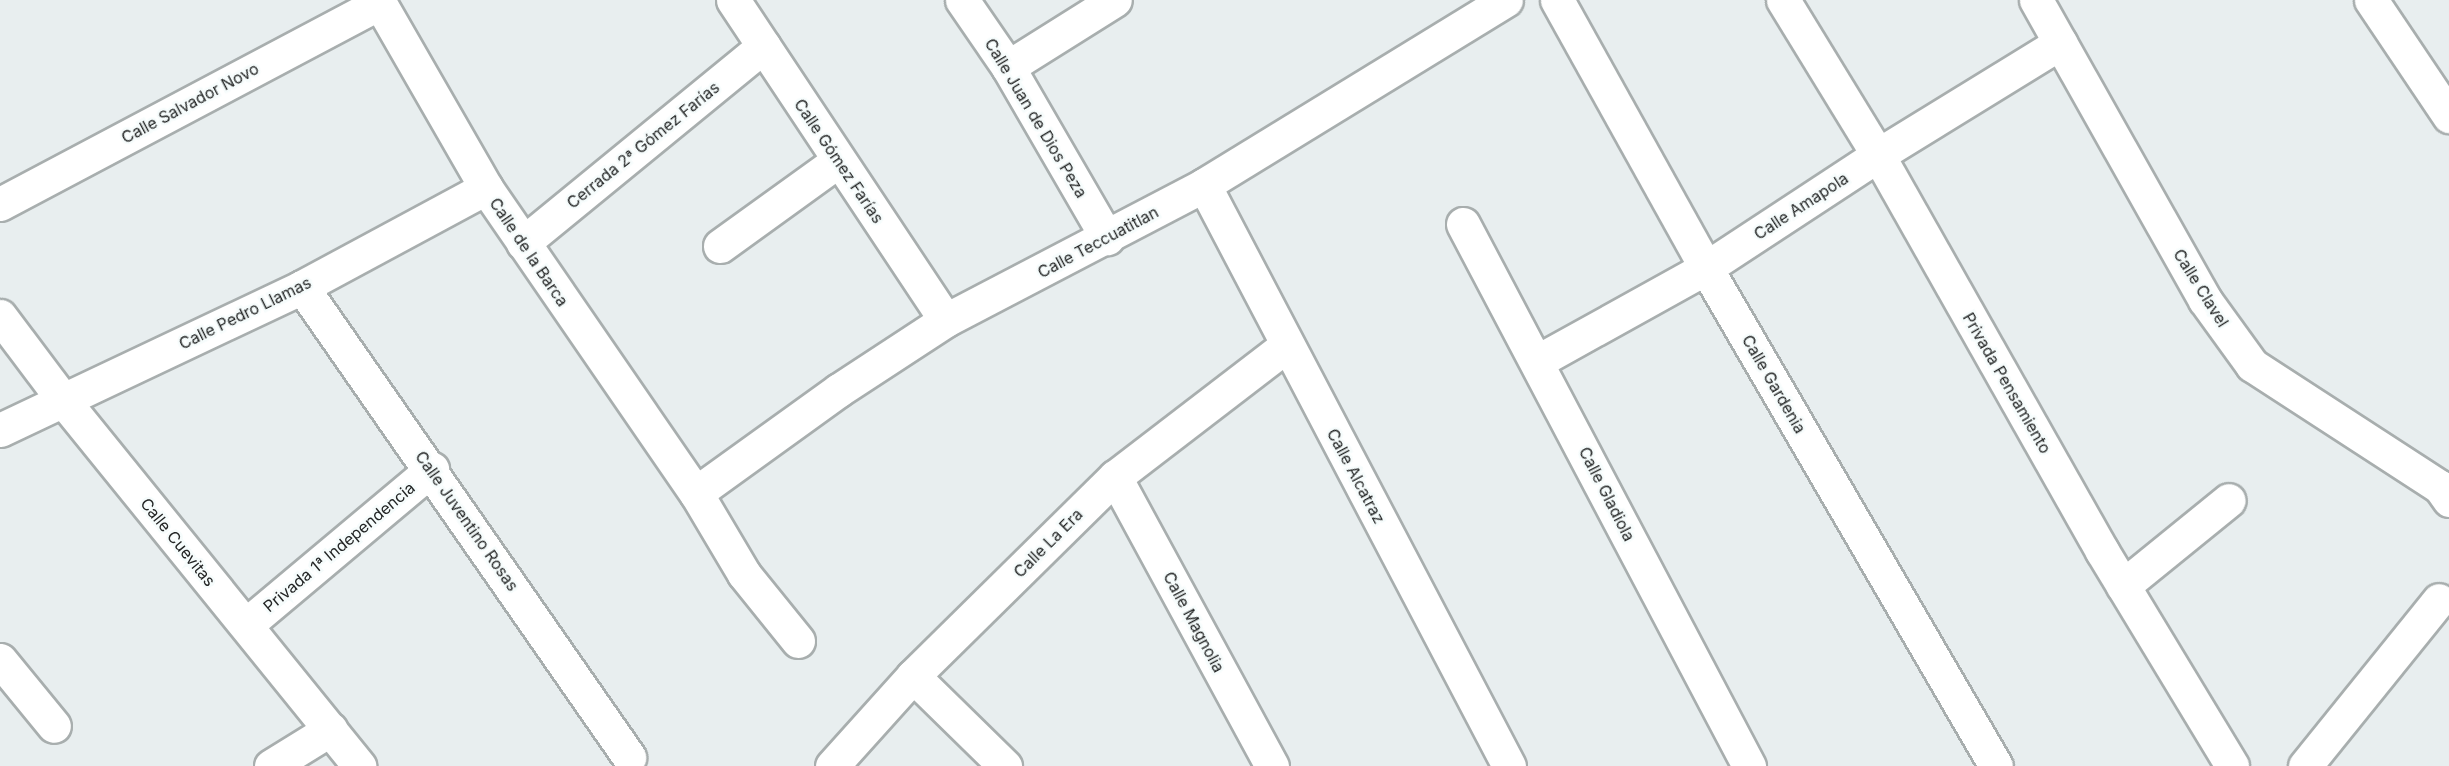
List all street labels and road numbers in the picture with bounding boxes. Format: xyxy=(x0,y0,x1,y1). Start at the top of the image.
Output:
street label: Calle Juan de Dios Peza xyxy=(981,35,1091,201)
street label: Calle Salvador Novo xyxy=(118,59,262,147)
street label: Cerrada 2ª Gómez Farías xyxy=(563,78,723,212)
street label: Calle Gómez Farías xyxy=(790,95,888,227)
street label: Calle Amapola xyxy=(1750,168,1852,244)
street label: Calle de la Barca xyxy=(486,194,572,310)
street label: Calle Teccuatitlan xyxy=(1034,202,1162,282)
street label: Calle Clavel xyxy=(2169,245,2233,331)
street label: Calle Pedro Llamas xyxy=(176,273,314,353)
street label: Privada Pensamiento xyxy=(1959,309,2055,457)
street label: Calle Gardenia xyxy=(1738,331,1810,437)
street label: Calle Alcatraz xyxy=(1323,425,1389,527)
street label: Calle Gladiola xyxy=(1575,444,1639,544)
street label: Calle Juventino Rosas xyxy=(411,447,523,595)
street label: Privada 1ª Independencia xyxy=(259,478,419,616)
street label: Calle Cuevitas xyxy=(137,494,219,590)
street label: Calle La Era xyxy=(1010,505,1086,581)
street label: Calle Magnolia xyxy=(1159,568,1229,676)

